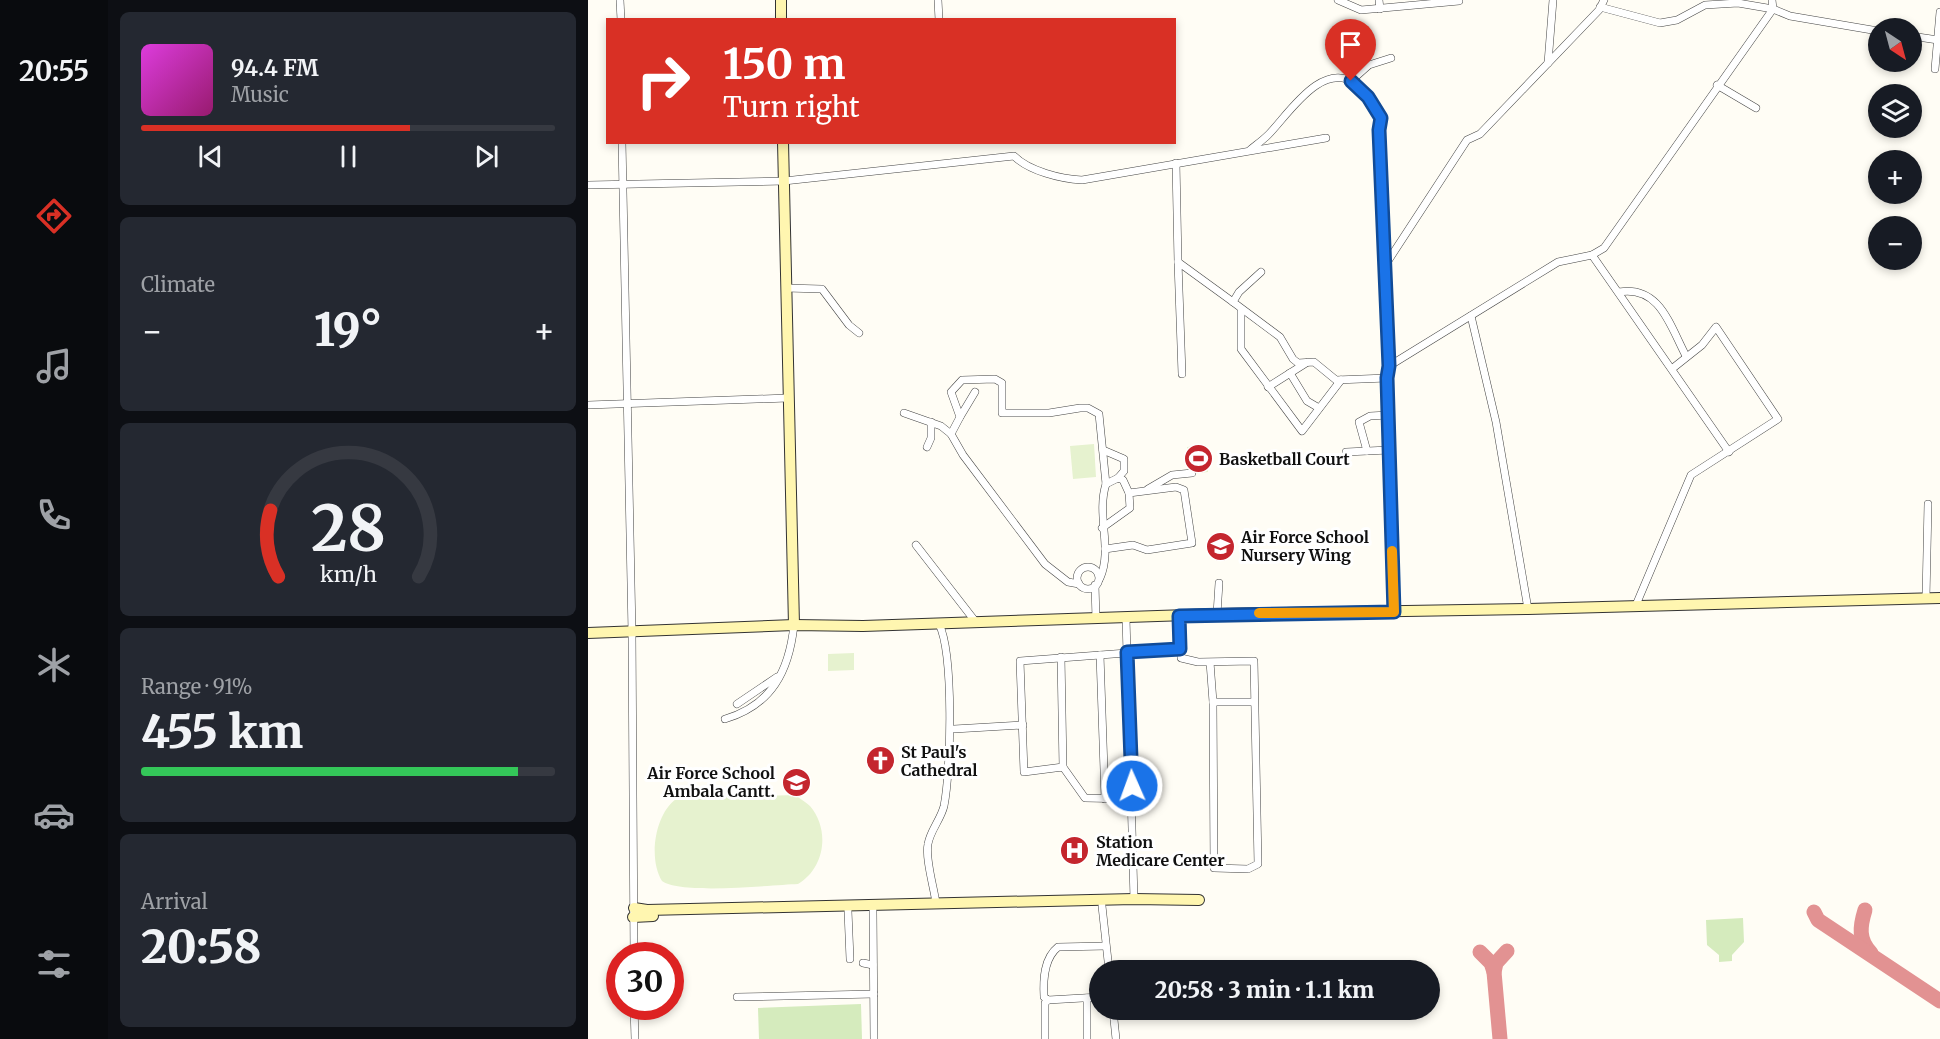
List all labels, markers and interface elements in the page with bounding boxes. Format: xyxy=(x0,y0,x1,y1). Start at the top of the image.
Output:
north arrow xyxy=(1868,18,1922,72)
map controls xyxy=(1868,18,1922,270)
pin xyxy=(1325,19,1376,81)
icon: arrive xyxy=(1334,28,1367,61)
text: 150 m xyxy=(723,38,845,90)
icon: right xyxy=(624,42,702,120)
text: 20:55 xyxy=(19,54,89,88)
text: 94.4 FM xyxy=(231,54,319,82)
text: Music xyxy=(231,82,289,107)
button: layers xyxy=(1868,84,1922,138)
text: Turn right xyxy=(723,90,860,124)
icon: previous xyxy=(194,140,227,173)
icon: pause xyxy=(332,140,365,173)
icon: next xyxy=(470,140,503,173)
button: + xyxy=(1868,150,1922,204)
icon: directions xyxy=(33,195,75,237)
button: − xyxy=(1868,216,1922,270)
text: Climate xyxy=(141,272,215,297)
text: 19° xyxy=(314,302,382,358)
text: − xyxy=(141,311,163,352)
text: + xyxy=(533,311,555,352)
icon: music xyxy=(33,345,75,387)
sports icon: Basketball Court xyxy=(1182,443,1214,475)
place label: Basketball Court xyxy=(1219,449,1350,469)
text: 28 xyxy=(311,490,385,568)
icon: phone xyxy=(33,494,75,536)
place label: Air Force School Nursery Wing xyxy=(1240,527,1369,565)
school or university icon: Air Force School Nursery Wing xyxy=(1204,530,1236,562)
text: km/h xyxy=(320,561,376,588)
icon: climate xyxy=(33,644,75,686)
text: Range · 91% xyxy=(141,674,253,699)
text: 455 km xyxy=(141,704,303,760)
place label: St Paul's Cathedral xyxy=(901,742,978,780)
church icon: St Paul's Cathedral xyxy=(864,745,896,777)
position arrow xyxy=(1100,754,1164,818)
place label: Air Force School Ambala Cantt. xyxy=(646,763,775,801)
school or university icon: Air Force School Ambala Cantt. xyxy=(780,766,812,798)
icon: car xyxy=(33,794,75,836)
place label: Station Medicare Center xyxy=(1096,832,1225,870)
hospital icon: Station Medicare Center xyxy=(1059,835,1091,867)
text: Arrival xyxy=(141,889,208,914)
text: 20:58 xyxy=(141,919,262,975)
speed limit sign: 30 xyxy=(606,942,684,1020)
icon: filters xyxy=(33,943,75,985)
text: 20:58 · 3 min · 1.1 km xyxy=(1155,976,1374,1004)

